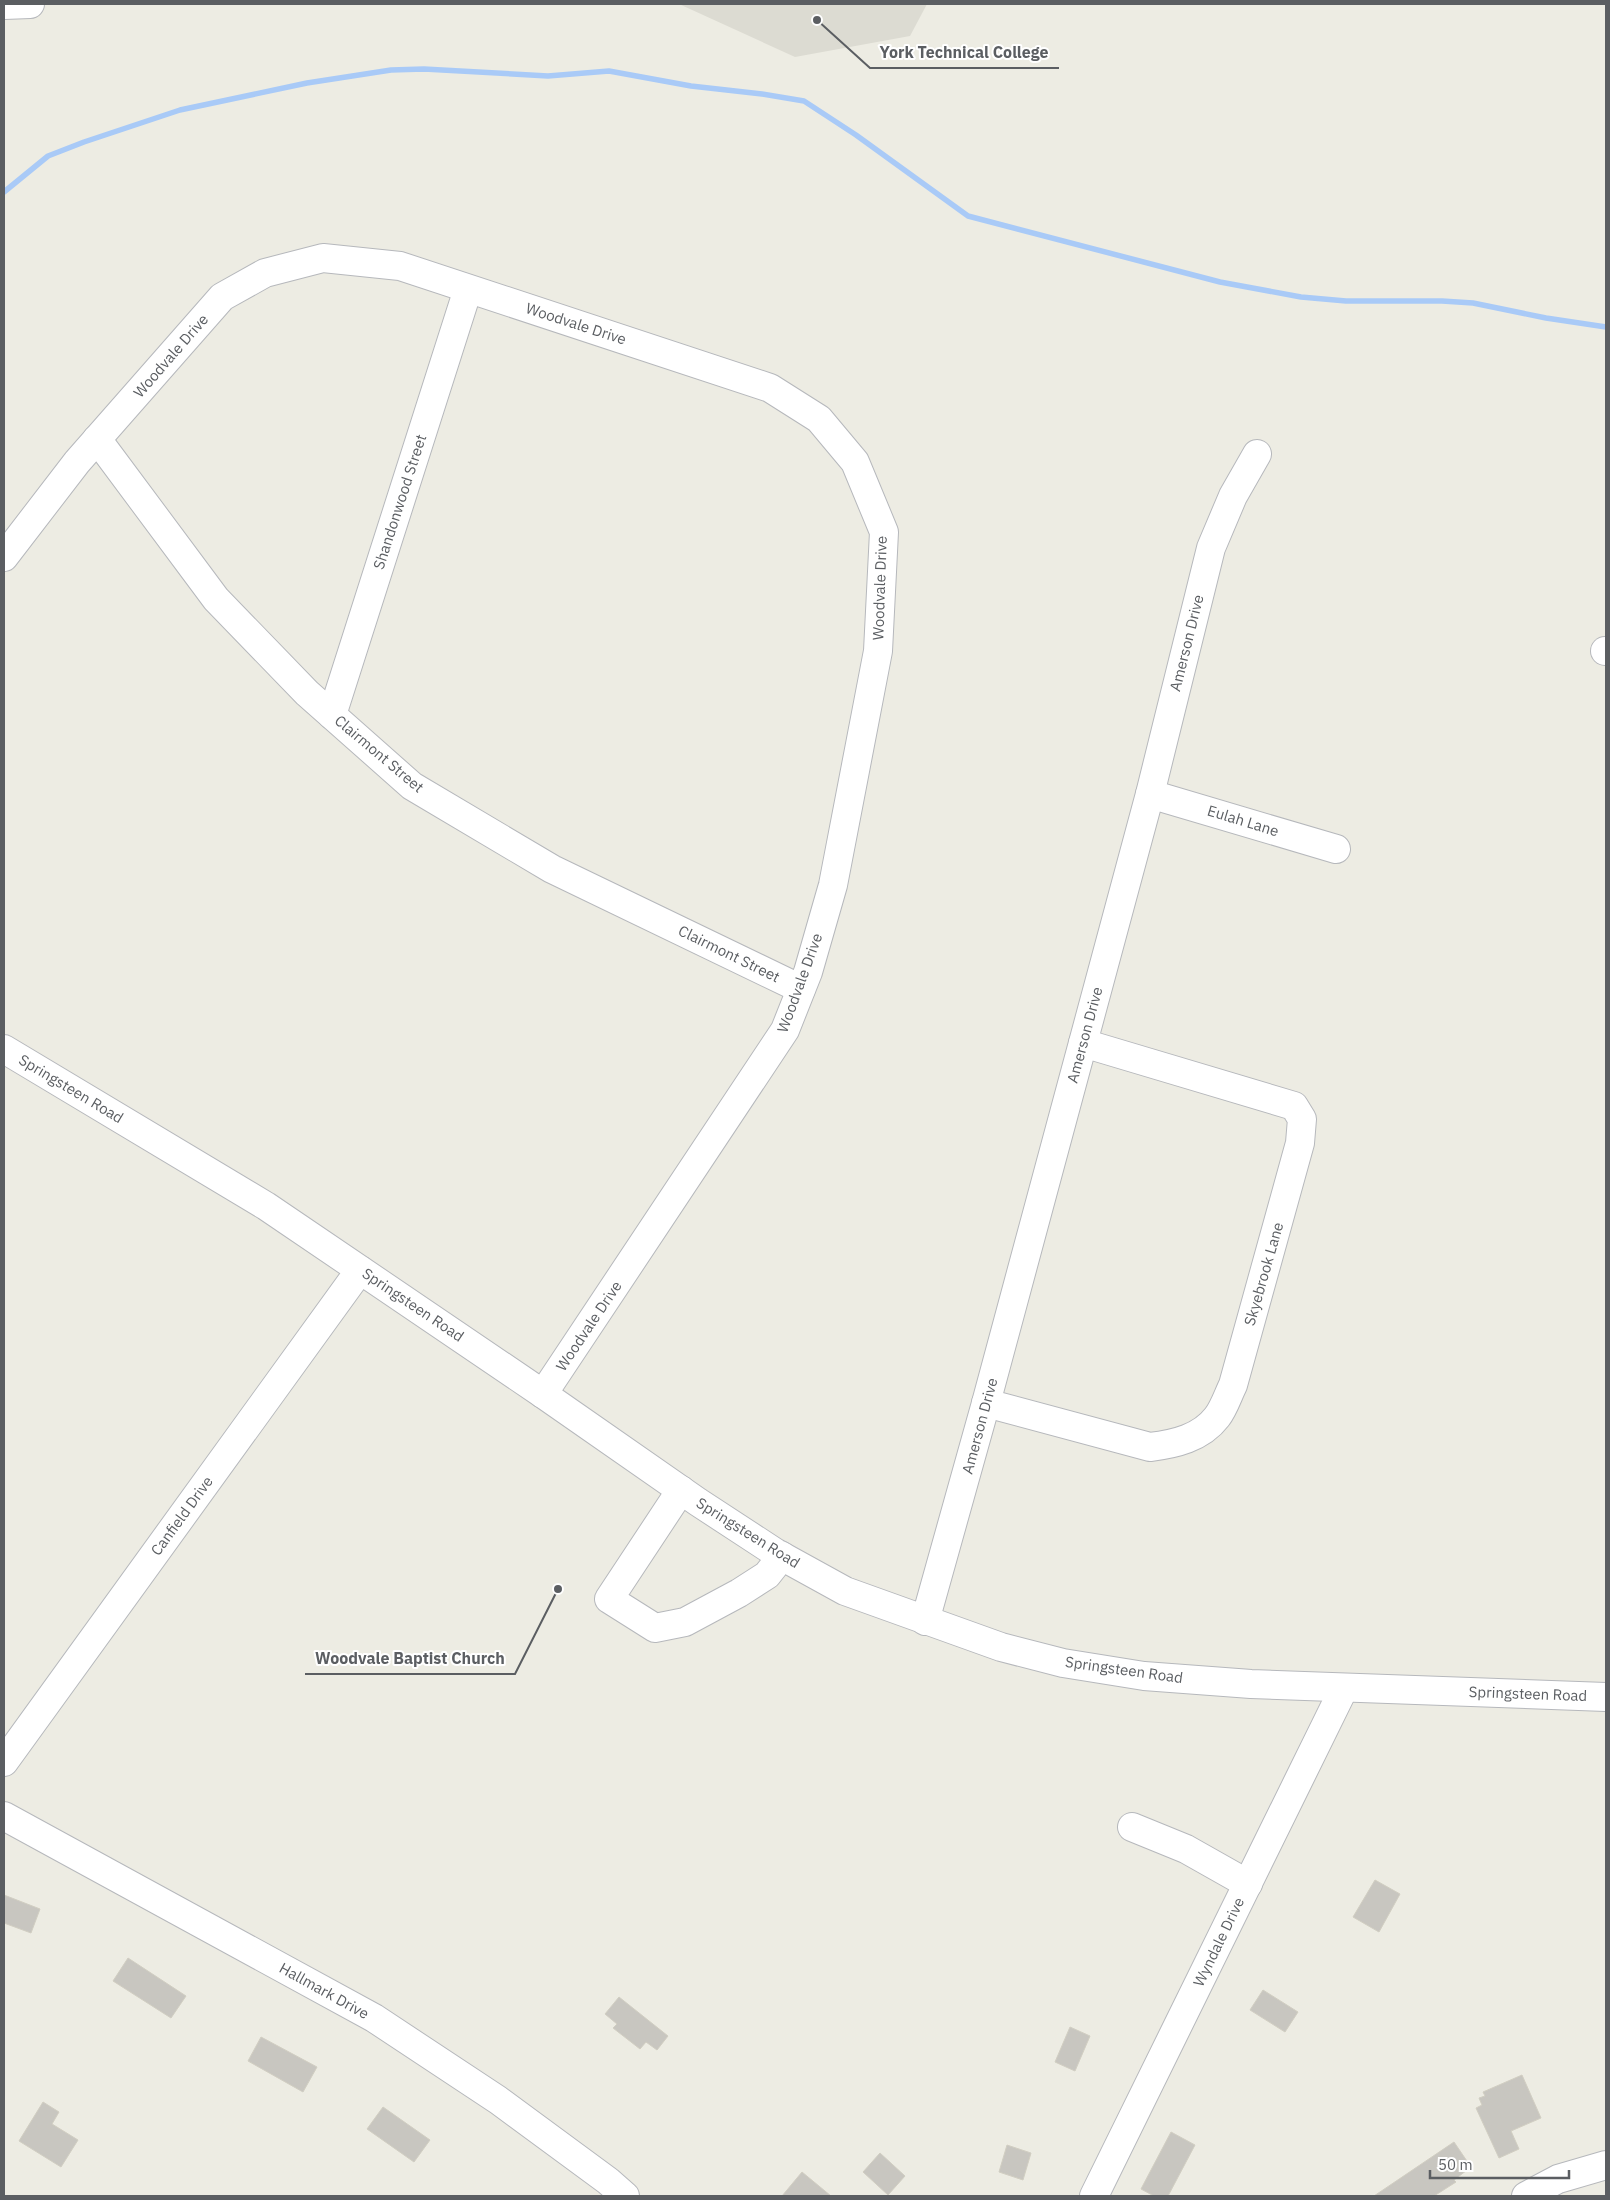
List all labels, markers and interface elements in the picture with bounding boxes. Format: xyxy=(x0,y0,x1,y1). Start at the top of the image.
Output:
callout: York Technical College xyxy=(870,37,1059,68)
text: York Technical College xyxy=(880,42,1048,62)
street label: Woodvale Drive xyxy=(523,298,629,349)
street label: Woodvale Drive xyxy=(129,310,212,401)
street label: Shandonwood Street xyxy=(369,432,430,572)
street label: Woodvale Drive xyxy=(868,535,891,641)
street label: Amerson Drive xyxy=(1165,593,1208,693)
street label: Clairmont Street xyxy=(331,711,428,796)
street label: Eulah Lane xyxy=(1205,801,1281,840)
street label: Clairmont Street xyxy=(675,921,783,986)
street label: Woodvale Drive xyxy=(773,930,826,1035)
street label: Amerson Drive xyxy=(1063,985,1107,1085)
street label: Springsteen Road xyxy=(16,1050,127,1127)
street label: Skyebrook Lane xyxy=(1240,1220,1287,1328)
street label: Springsteen Road xyxy=(359,1264,468,1346)
street label: Woodvale Drive xyxy=(551,1277,626,1374)
street label: Amerson Drive xyxy=(958,1376,1002,1476)
street label: Canfield Drive xyxy=(146,1472,217,1559)
street label: Springsteen Road xyxy=(693,1493,804,1572)
callout: Woodvale Baptist Church xyxy=(305,1643,515,1674)
text: Woodvale Baptist Church xyxy=(315,1648,505,1668)
street label: Springsteen Road xyxy=(1064,1652,1184,1687)
street label: Springsteen Road xyxy=(1468,1682,1588,1705)
street label: Wyndale Drive xyxy=(1189,1894,1248,1989)
street label: Hallmark Drive xyxy=(276,1958,372,2023)
scale bar xyxy=(1430,2148,1569,2180)
text: 50 m xyxy=(1438,2155,1473,2174)

